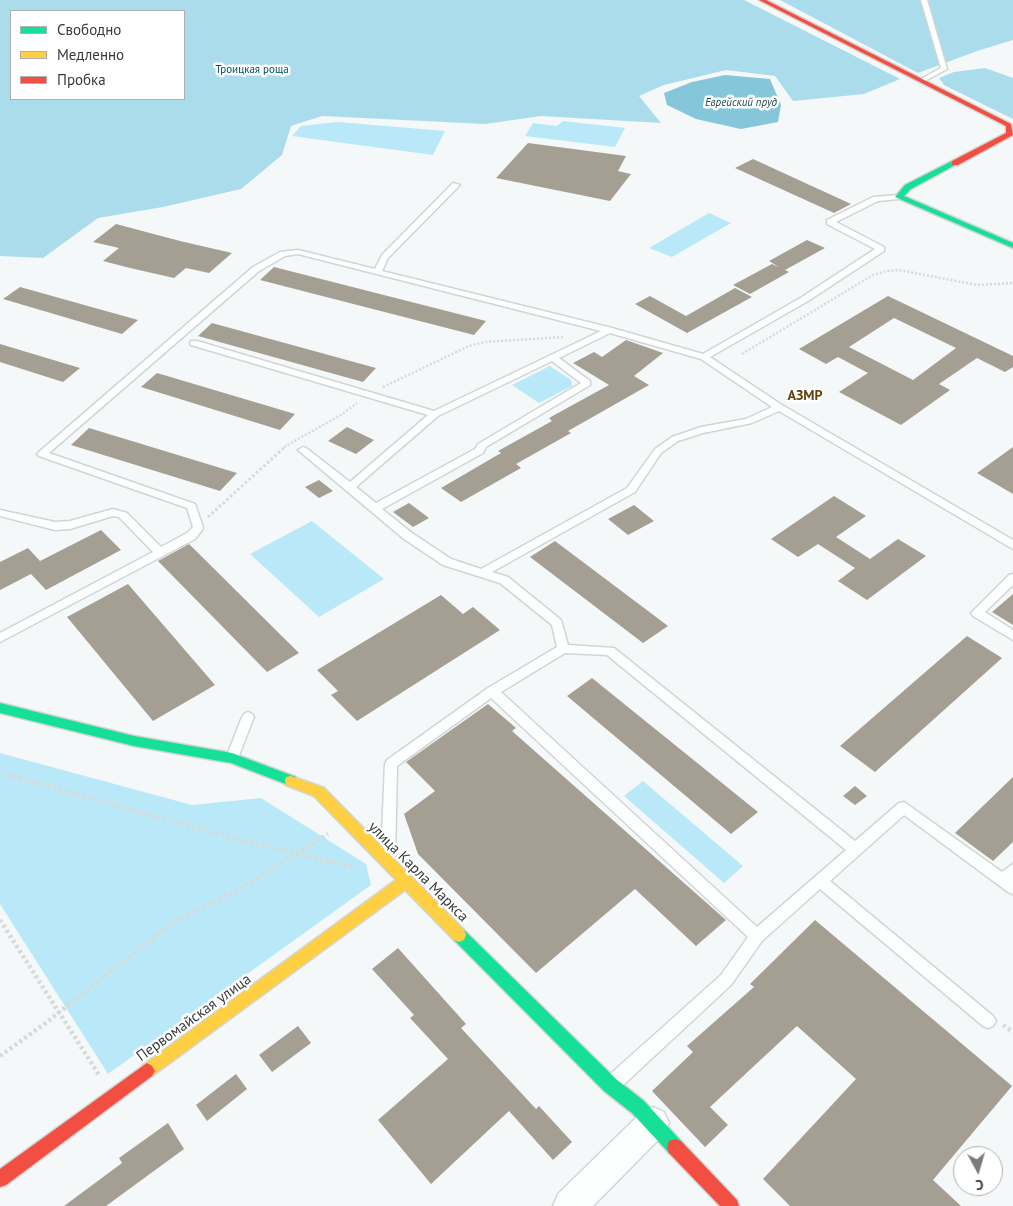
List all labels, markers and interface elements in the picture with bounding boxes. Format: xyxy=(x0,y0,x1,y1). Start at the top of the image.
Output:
legend xyxy=(10,10,185,100)
text: Свободно xyxy=(57,20,121,39)
text: Медленно xyxy=(57,45,124,64)
park label: Троицкая роща xyxy=(215,63,289,77)
text: Пробка xyxy=(57,70,106,89)
water label: Еврейский пруд xyxy=(705,96,777,110)
district label: АЗМР xyxy=(787,388,823,404)
street label: улица Карла Маркса xyxy=(364,818,472,926)
street label: Первомайская улица xyxy=(133,970,255,1066)
north arrow xyxy=(953,1146,1003,1196)
text: С xyxy=(975,1176,984,1194)

